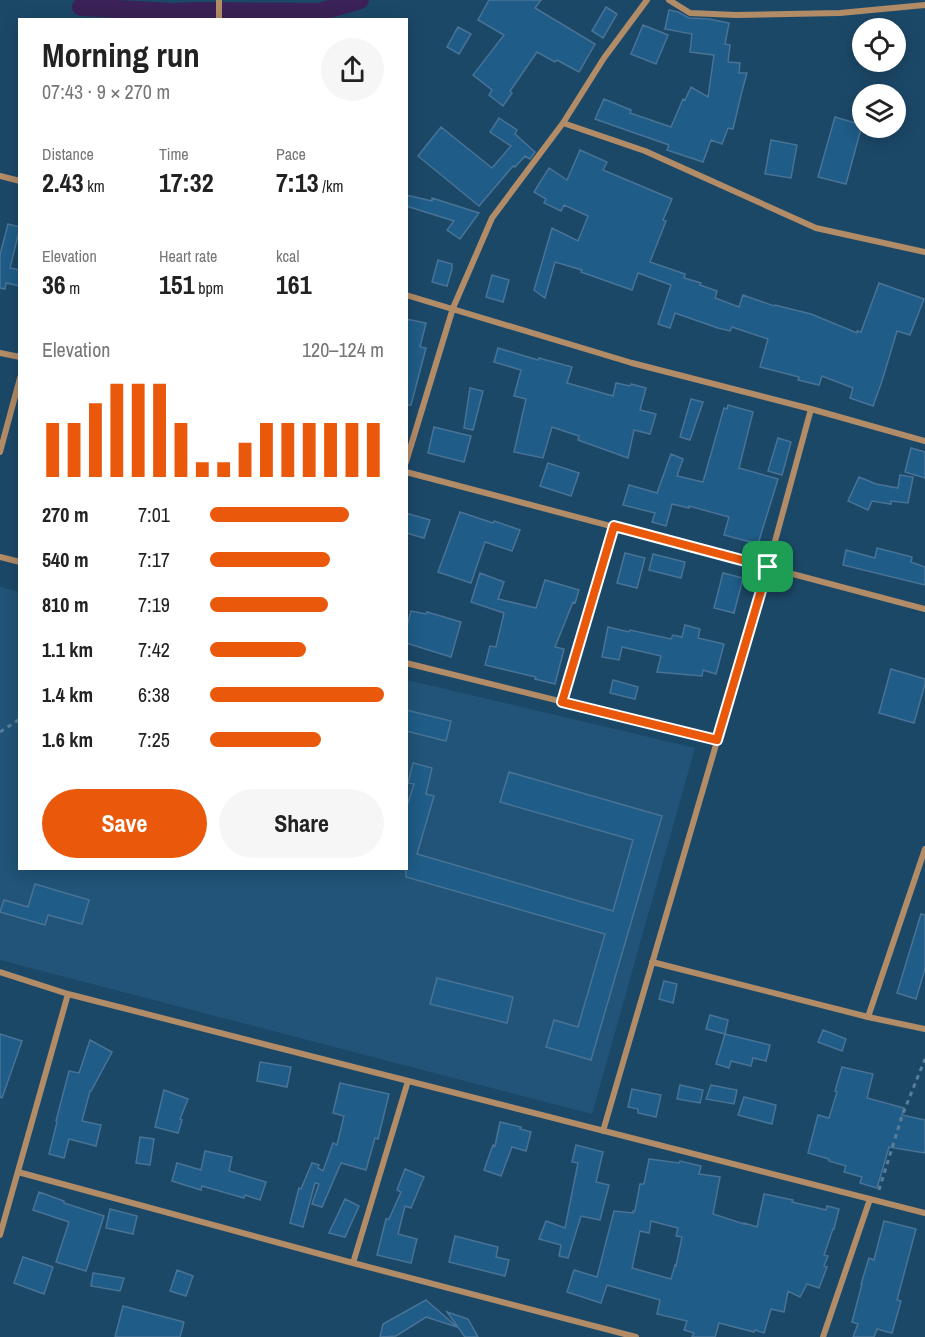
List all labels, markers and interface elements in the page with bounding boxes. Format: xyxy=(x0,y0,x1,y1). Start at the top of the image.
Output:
map controls xyxy=(852,18,906,138)
button: locate xyxy=(852,18,906,72)
text: Morning run xyxy=(42,33,200,77)
button: share xyxy=(321,38,384,101)
text: 07:43 · 9 × 270 m xyxy=(42,78,170,105)
button: layers xyxy=(852,84,906,138)
text: Distance xyxy=(42,143,94,165)
text: Time xyxy=(159,143,189,165)
text: Pace xyxy=(276,143,306,165)
text: 2.43 xyxy=(42,165,84,200)
text: 17:32 xyxy=(159,165,214,200)
text: 7:13 xyxy=(276,165,319,200)
text: km xyxy=(84,175,105,197)
text: /km xyxy=(319,175,343,197)
text: Elevation xyxy=(42,245,97,267)
text: Heart rate xyxy=(159,245,217,267)
text: kcal xyxy=(276,245,299,267)
text: 36 xyxy=(42,267,66,302)
text: 151 xyxy=(159,267,195,302)
text: 161 xyxy=(276,267,312,302)
text: m xyxy=(66,277,80,299)
text: bpm xyxy=(195,277,224,299)
text: Elevation xyxy=(42,336,110,363)
text: 120–124 m xyxy=(302,336,384,363)
text: 270 m xyxy=(42,501,89,528)
text: 7:01 xyxy=(138,501,170,528)
pin xyxy=(742,541,793,592)
text: 540 m xyxy=(42,546,89,573)
text: 7:17 xyxy=(138,546,170,573)
icon: arrive xyxy=(751,550,784,583)
text: 810 m xyxy=(42,591,89,618)
text: 7:19 xyxy=(138,591,170,618)
text: 1.1 km xyxy=(42,636,93,663)
text: 7:42 xyxy=(138,636,170,663)
text: 1.4 km xyxy=(42,681,93,708)
text: 6:38 xyxy=(138,681,170,708)
text: 1.6 km xyxy=(42,726,93,753)
text: 7:25 xyxy=(138,726,170,753)
button: Save xyxy=(42,789,207,858)
button: Share xyxy=(219,789,384,858)

